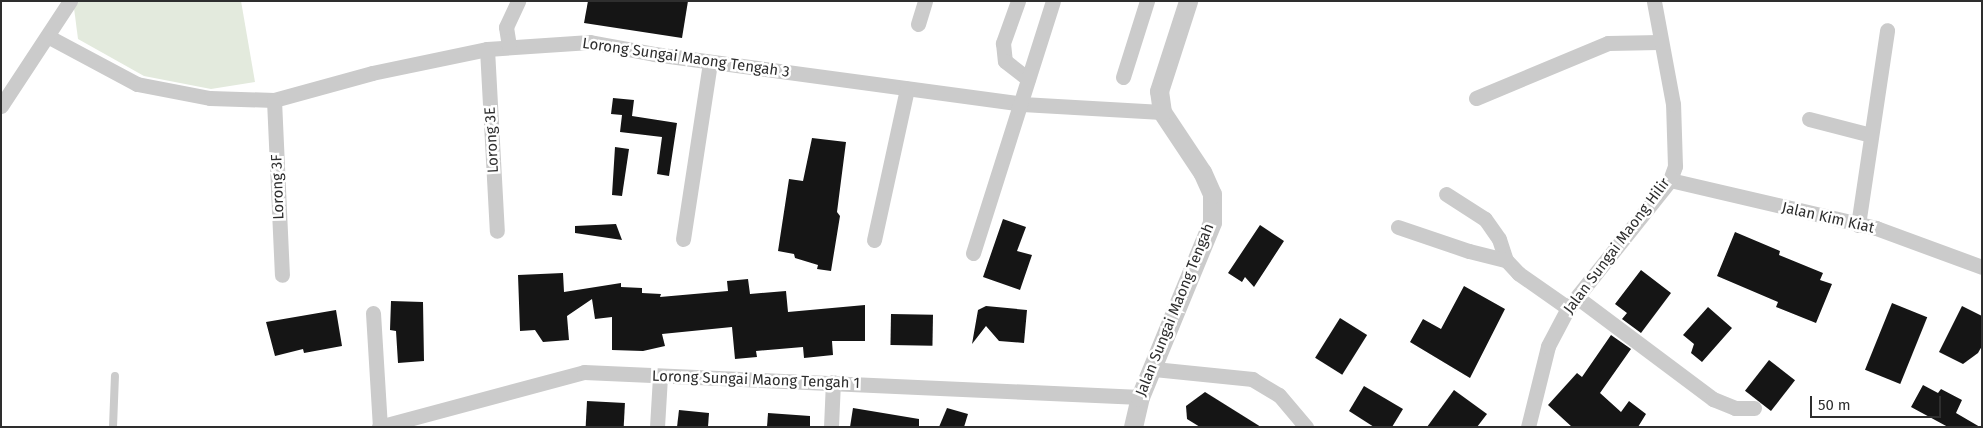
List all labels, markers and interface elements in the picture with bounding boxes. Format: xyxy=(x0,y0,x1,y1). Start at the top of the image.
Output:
street label: Lorong Sungai Maong Tengah 3 xyxy=(581,35,791,81)
street label: Lorong 3E xyxy=(481,107,503,173)
street label: Lorong 3F xyxy=(268,154,288,220)
street label: Jalan Sungai Maong Hilir xyxy=(1560,175,1674,317)
street label: Jalan Kim Kiat xyxy=(1780,199,1876,237)
street label: Jalan Sungai Maong Tengah xyxy=(1132,221,1218,399)
street label: Lorong Sungai Maong Tengah 1 xyxy=(652,367,860,393)
scale bar xyxy=(1813,386,1944,418)
text: 50 m xyxy=(1818,396,1851,414)

